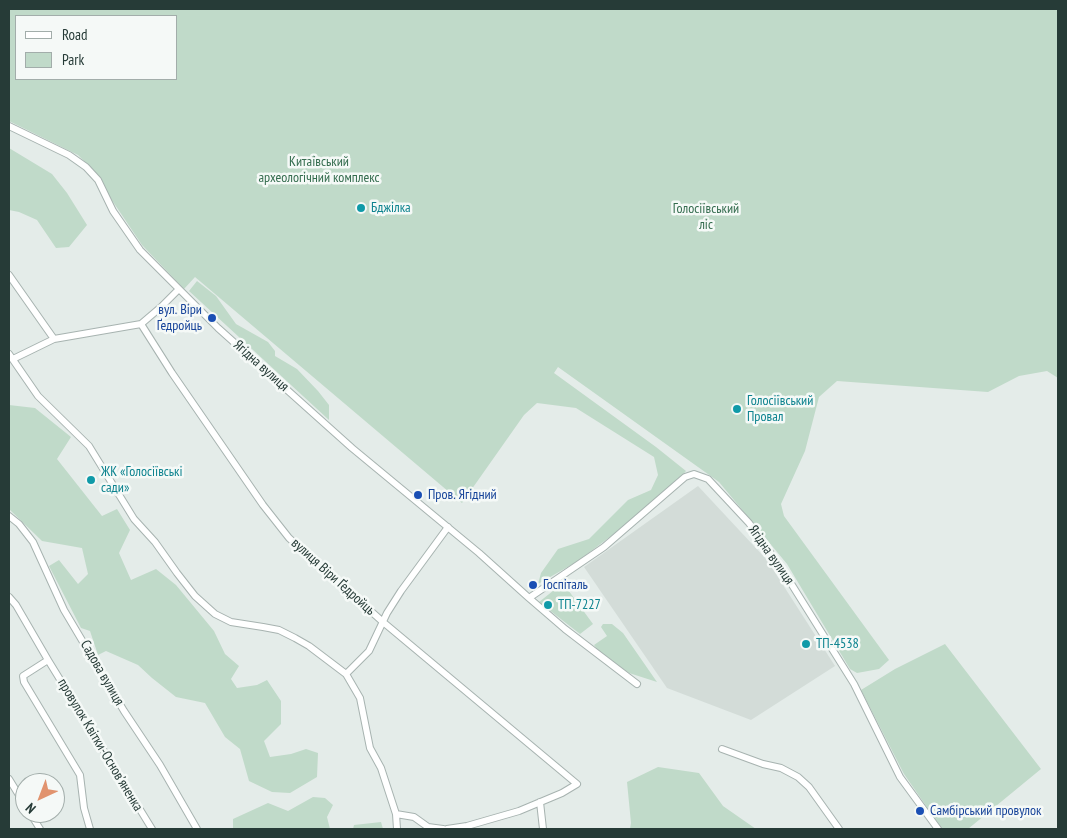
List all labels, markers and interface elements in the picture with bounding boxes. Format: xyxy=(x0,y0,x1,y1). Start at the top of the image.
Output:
legend xyxy=(15,15,178,80)
text: Road xyxy=(62,25,88,44)
text: Park xyxy=(62,50,84,69)
park label: Китаївський археологічний комплекс xyxy=(259,154,379,186)
place label: Бджілка xyxy=(371,200,411,216)
park label: Голосіївський ліс xyxy=(673,201,739,233)
marker: Бджілка xyxy=(355,202,367,214)
place label: вул. Віри Ґедройць xyxy=(157,302,202,334)
marker: вул. Віри Ґедройць xyxy=(206,312,218,324)
street label: Ягідна вулиця xyxy=(230,337,292,395)
place label: Голосіївський Провал xyxy=(747,393,813,426)
marker: Голосіївський Провал xyxy=(731,403,743,415)
place label: ЖК «Голосіївські сади» xyxy=(101,464,183,497)
marker: ЖК «Голосіївські сади» xyxy=(85,474,97,486)
place label: Пров. Ягідний xyxy=(428,487,497,503)
marker: Пров. Ягідний xyxy=(412,489,424,501)
street label: Ягідна вулиця xyxy=(744,522,798,588)
street label: вулиця Віри Ґедройць xyxy=(288,535,378,619)
place label: Госпіталь xyxy=(543,577,588,593)
marker: Госпіталь xyxy=(527,579,539,591)
place label: ТП-7227 xyxy=(558,597,601,613)
marker: ТП-7227 xyxy=(542,599,554,611)
place label: ТП-4538 xyxy=(816,636,859,652)
street label: Садова вулиця xyxy=(77,637,127,709)
marker: ТП-4538 xyxy=(800,638,812,650)
street label: провулок Квітки-Основʼяненка xyxy=(54,676,146,814)
north arrow xyxy=(15,773,65,823)
text: N xyxy=(22,799,39,817)
place label: Самбірський провулок xyxy=(930,803,1041,819)
marker: Самбірський провулок xyxy=(914,805,926,817)

